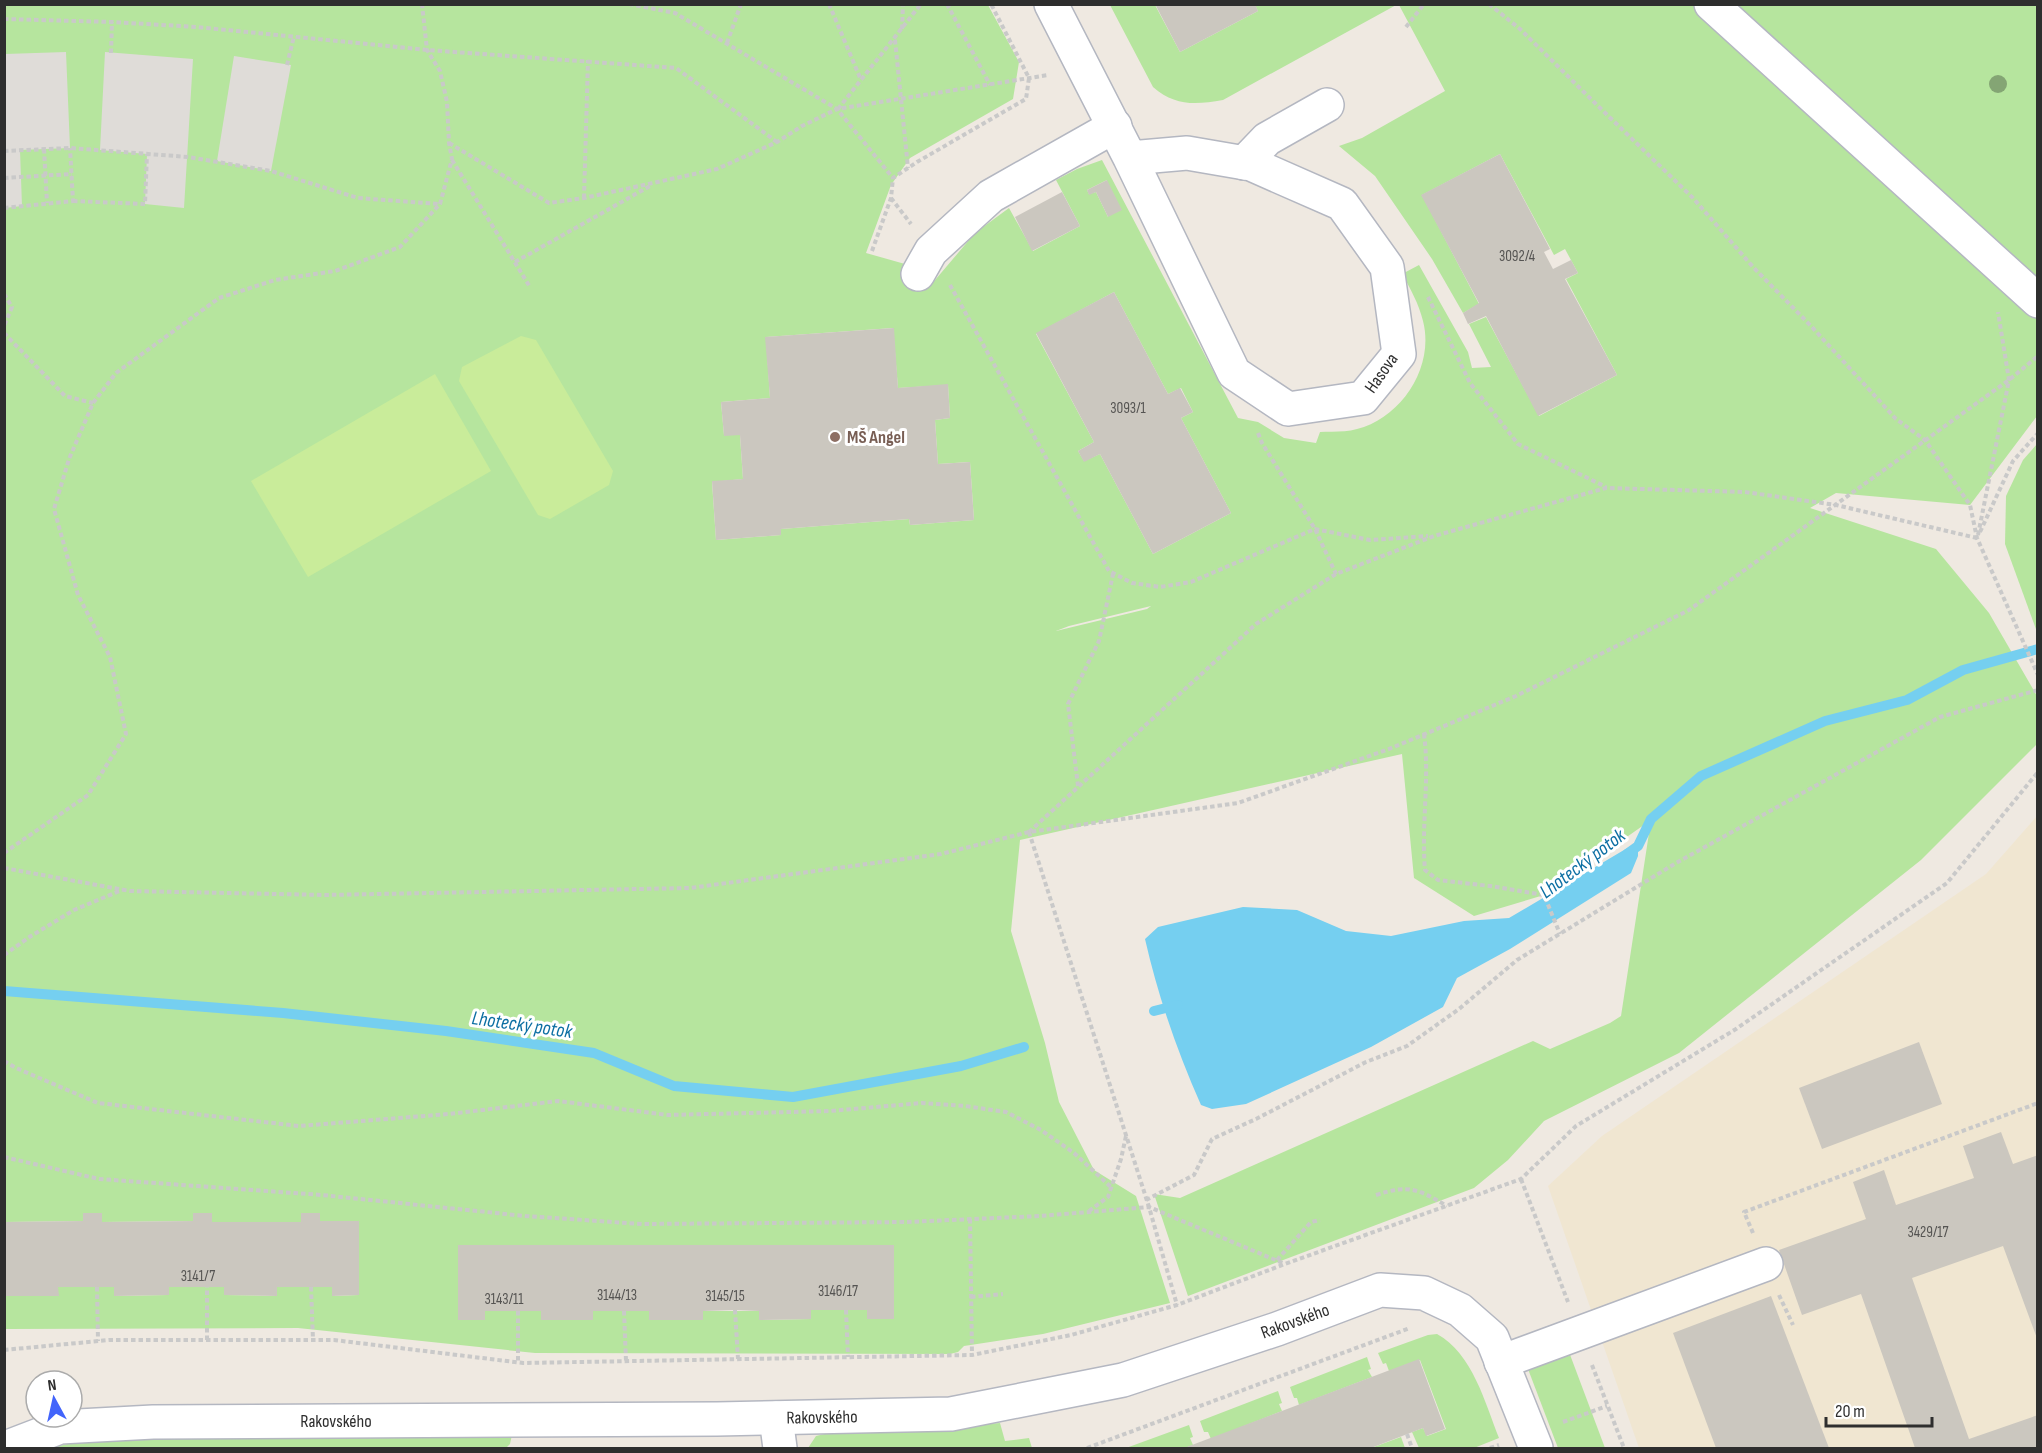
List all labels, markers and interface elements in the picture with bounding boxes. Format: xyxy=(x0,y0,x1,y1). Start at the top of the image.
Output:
house number: 3092/4 xyxy=(1499,247,1535,266)
street label: Hasova xyxy=(1360,349,1403,397)
house number: 3093/1 xyxy=(1110,399,1147,418)
place label: MŠ Angel xyxy=(847,427,905,448)
marker: MŠ Angel xyxy=(828,430,842,444)
water label: Lhotecký potok xyxy=(1535,823,1631,904)
water label: Lhotecký potok xyxy=(470,1006,574,1044)
house number: 3429/17 xyxy=(1907,1223,1949,1242)
house number: 3141/7 xyxy=(181,1267,215,1286)
house number: 3146/17 xyxy=(818,1282,858,1301)
house number: 3144/13 xyxy=(597,1286,637,1305)
house number: 3145/15 xyxy=(705,1287,745,1306)
house number: 3143/11 xyxy=(484,1290,524,1309)
street label: Rakovského xyxy=(1258,1299,1332,1344)
north arrow xyxy=(24,1369,84,1429)
text: N xyxy=(47,1376,58,1396)
scale bar xyxy=(1826,1390,1932,1428)
text: 20 m xyxy=(1835,1401,1865,1422)
street label: Rakovského xyxy=(786,1406,858,1429)
street label: Rakovského xyxy=(300,1411,372,1432)

